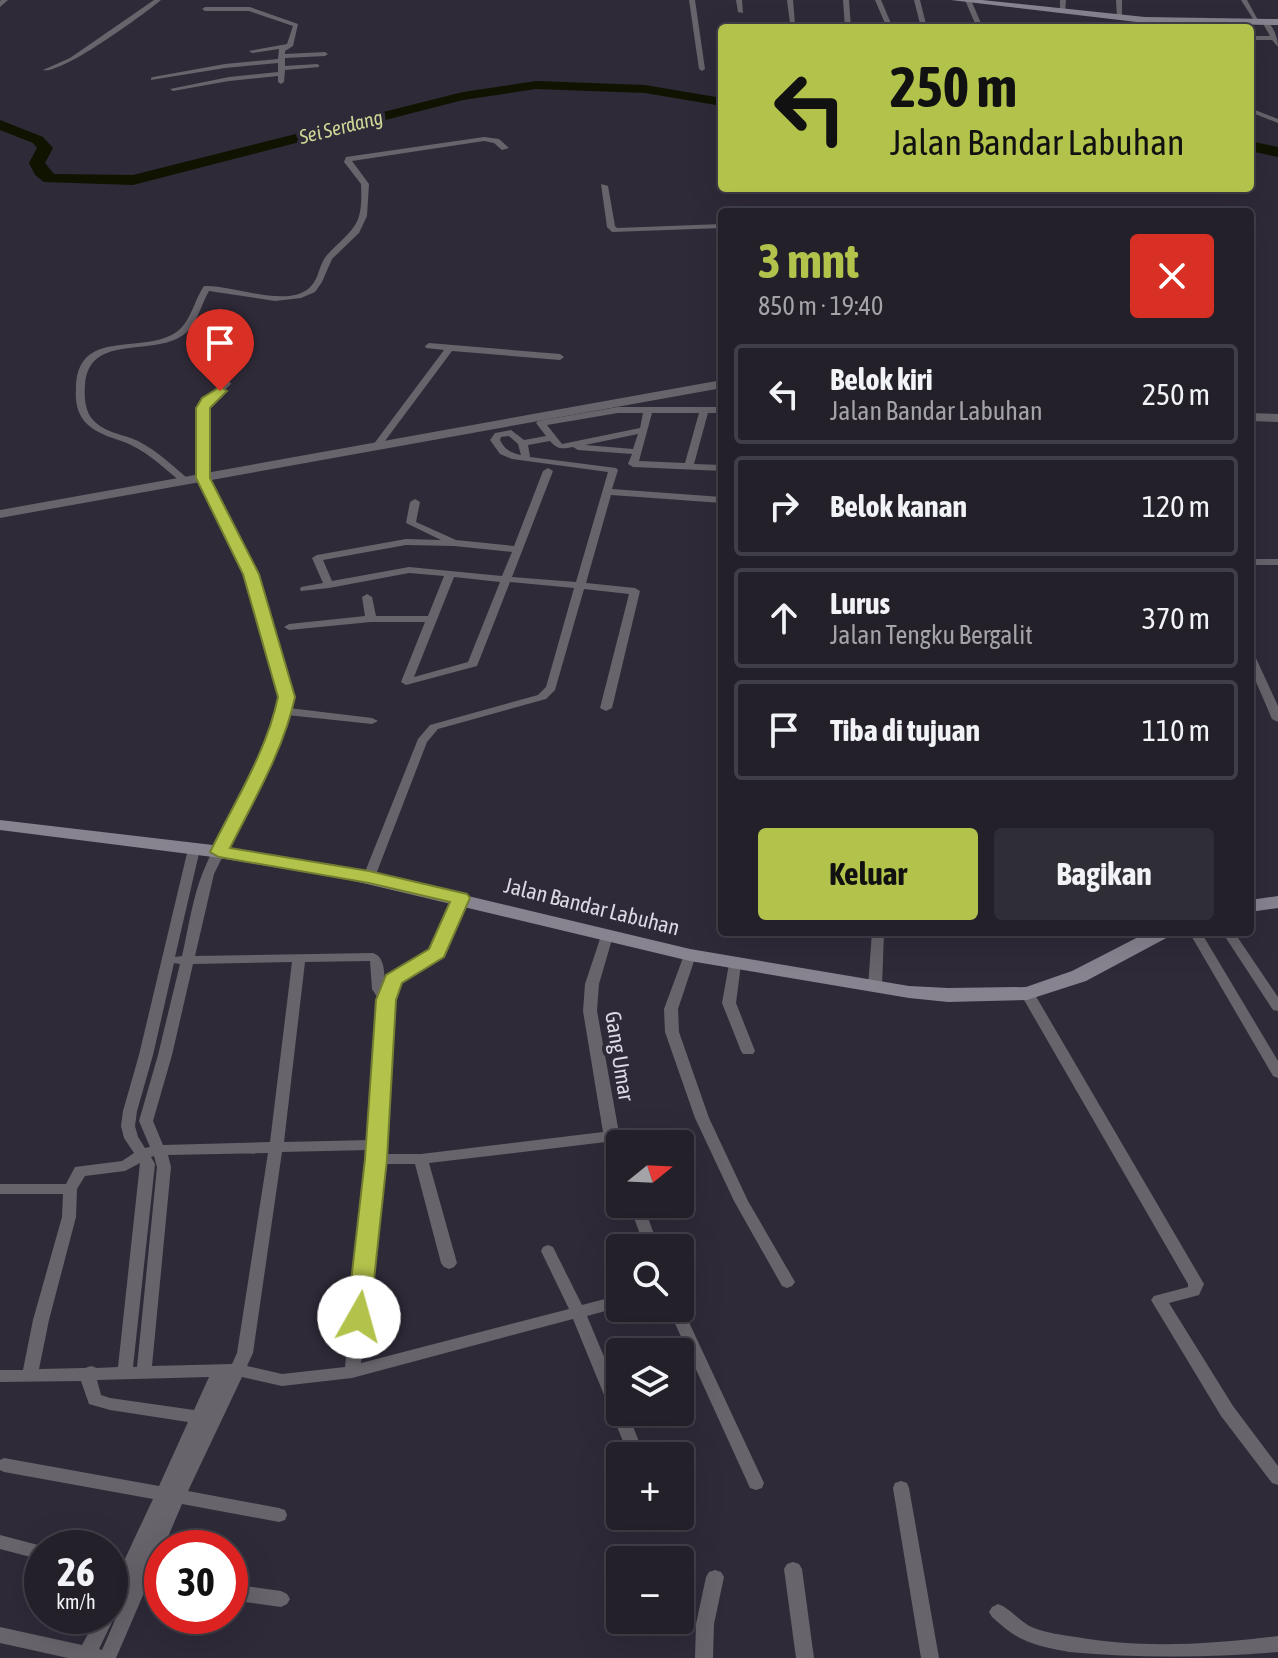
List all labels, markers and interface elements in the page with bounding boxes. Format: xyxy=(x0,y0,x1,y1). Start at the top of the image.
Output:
text: 250 m xyxy=(890,55,1017,119)
icon: left xyxy=(758,56,862,160)
water label: Sei Serdang xyxy=(296,105,385,148)
text: Jalan Bandar Labuhan xyxy=(890,121,1184,163)
text: 3 mnt xyxy=(758,233,859,288)
button: close xyxy=(1130,234,1214,318)
text: 850 m · 19:40 xyxy=(758,291,883,321)
pin xyxy=(186,309,254,391)
icon: arrive xyxy=(198,321,242,365)
text: Belok kiri xyxy=(830,362,933,396)
icon: left xyxy=(762,372,806,416)
text: 250 m xyxy=(1142,377,1210,411)
text: Jalan Bandar Labuhan xyxy=(830,396,1043,426)
icon: right xyxy=(762,484,806,528)
text: Belok kanan xyxy=(830,489,967,523)
text: 120 m xyxy=(1142,489,1210,523)
text: Lurus xyxy=(830,586,890,620)
icon: ahead xyxy=(762,596,806,640)
text: 370 m xyxy=(1142,601,1210,635)
text: Jalan Tengku Bergalit xyxy=(830,620,1033,650)
icon: arrive xyxy=(762,708,806,752)
text: Tiba di tujuan xyxy=(830,713,980,747)
text: 110 m xyxy=(1142,713,1210,747)
button: Keluar xyxy=(758,828,978,920)
button: Bagikan xyxy=(994,828,1214,920)
street label: Jalan Bandar Labuhan xyxy=(502,872,682,940)
street label: Gang Umar xyxy=(600,1009,640,1103)
north arrow xyxy=(606,1130,694,1218)
map controls xyxy=(606,1130,694,1634)
button: search xyxy=(606,1234,694,1322)
position arrow xyxy=(317,1275,401,1359)
button: layers xyxy=(606,1338,694,1426)
button: + xyxy=(606,1442,694,1530)
speed limit sign: 30 xyxy=(144,1530,248,1634)
button: − xyxy=(606,1546,694,1634)
text: 26 xyxy=(57,1549,95,1594)
text: km/h xyxy=(56,1590,96,1613)

